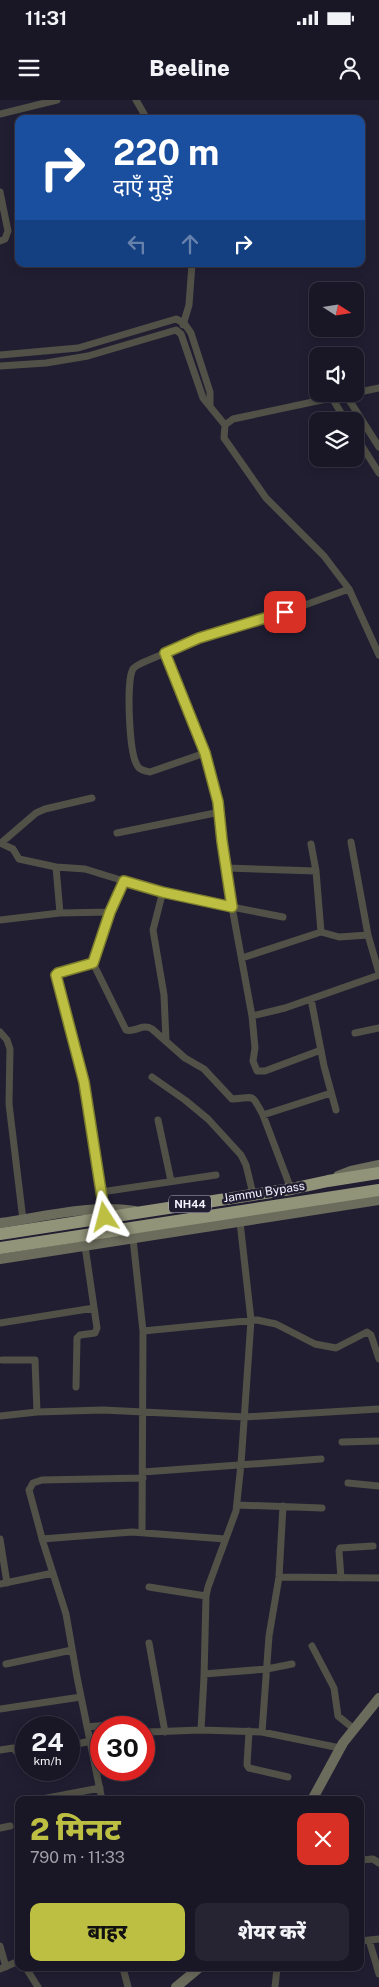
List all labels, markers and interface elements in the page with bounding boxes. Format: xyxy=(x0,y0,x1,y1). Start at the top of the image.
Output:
text: 11:31 xyxy=(25,7,67,29)
icon: menu xyxy=(15,54,43,82)
icon: person xyxy=(336,54,364,82)
text: Beeline xyxy=(149,55,230,81)
text: 220 m xyxy=(113,132,219,173)
icon: right xyxy=(30,135,95,200)
text: दाएँ मुड़ें xyxy=(113,174,173,200)
icon: left xyxy=(123,230,151,258)
icon: ahead xyxy=(176,230,204,258)
icon: right xyxy=(229,230,257,258)
north arrow xyxy=(309,282,364,338)
map controls xyxy=(309,282,364,467)
button: sound xyxy=(309,347,364,402)
button: layers xyxy=(309,412,364,467)
pin xyxy=(264,591,306,633)
icon: arrive xyxy=(271,598,299,626)
street label: Jammu Bypass xyxy=(222,1179,306,1205)
position arrow xyxy=(78,1190,130,1242)
road number: NH44 xyxy=(169,1196,211,1212)
speed limit sign: 30 xyxy=(90,1716,155,1781)
text: 24 xyxy=(31,1727,64,1757)
text: km/h xyxy=(33,1754,62,1768)
text: 2 मिनट xyxy=(30,1811,121,1847)
button: close xyxy=(297,1813,349,1865)
text: 790 m · 11:33 xyxy=(30,1848,125,1867)
button: बाहर xyxy=(30,1903,185,1961)
button: शेयर करें xyxy=(195,1903,349,1961)

